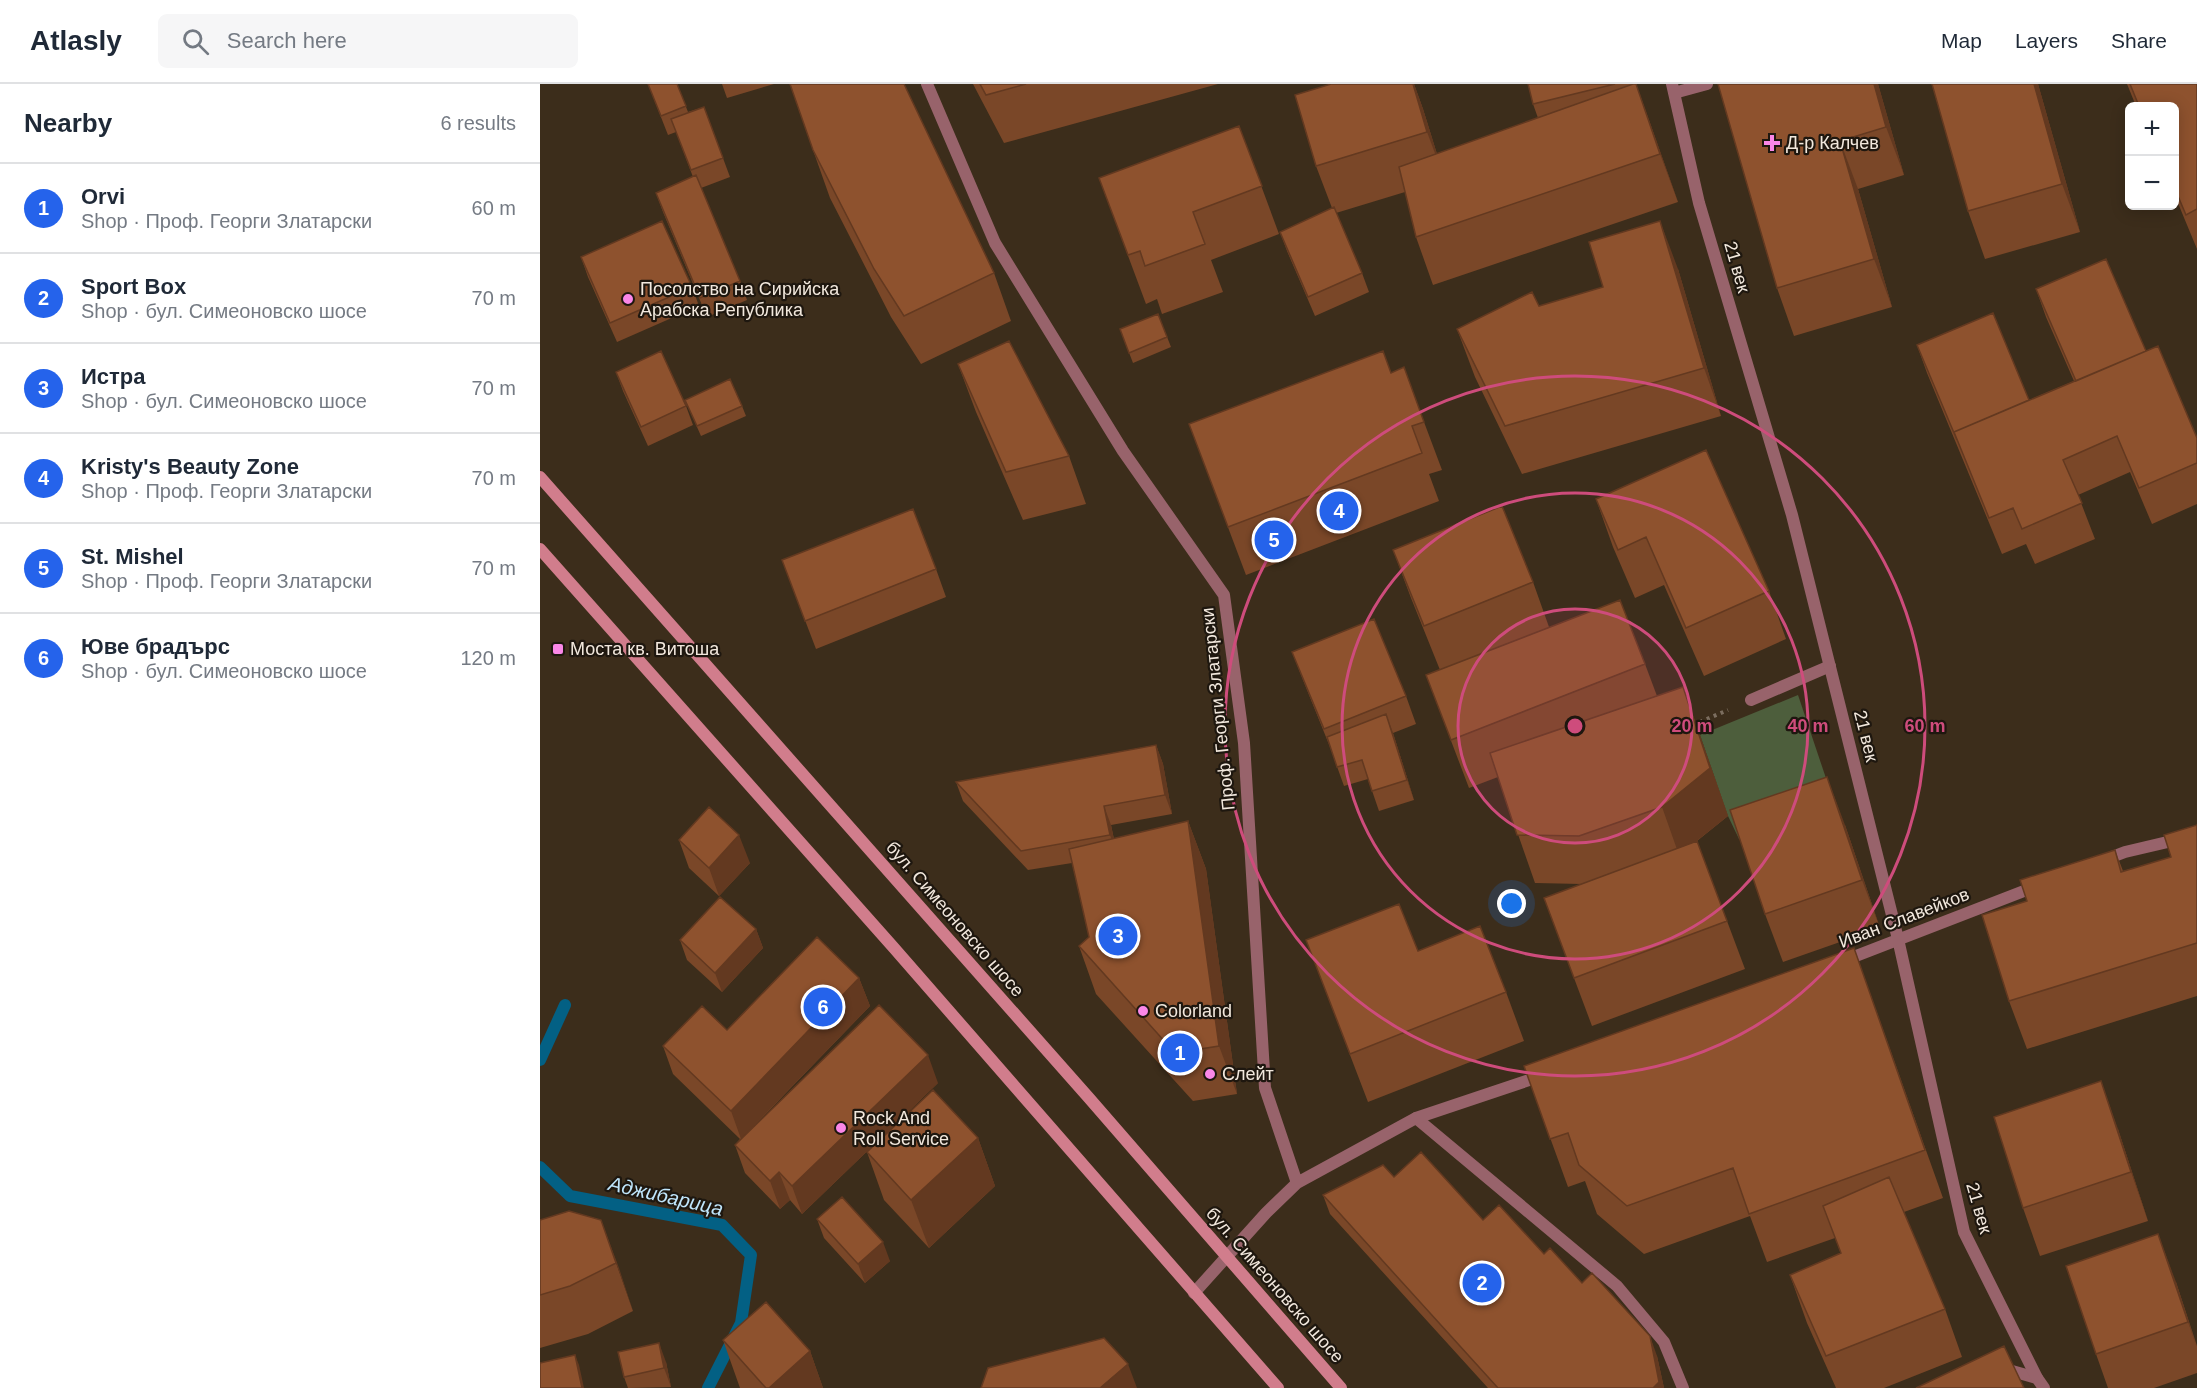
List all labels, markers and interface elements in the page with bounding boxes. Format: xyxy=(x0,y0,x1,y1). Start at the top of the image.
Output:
search box xyxy=(158,14,578,68)
text: Atlasly xyxy=(30,25,122,56)
icon: search xyxy=(179,25,212,58)
text: Search here xyxy=(227,28,347,53)
text: Map xyxy=(1941,29,1982,52)
text: Layers xyxy=(2015,29,2078,52)
text: Share xyxy=(2111,29,2167,52)
map controls xyxy=(2125,102,2179,210)
button: + xyxy=(2125,102,2179,156)
text: Nearby xyxy=(24,108,112,138)
text: 6 results xyxy=(440,112,516,134)
place label: Д-р Калчев xyxy=(1786,133,1879,153)
marker: Д-р Калчев xyxy=(1763,134,1781,152)
button: − xyxy=(2125,156,2179,210)
text: Orvi xyxy=(81,184,125,209)
text: 1 xyxy=(38,197,49,219)
text: 60 m xyxy=(472,197,516,219)
text: Shop · Проф. Георги Златарски xyxy=(81,210,372,232)
street label: 21 век xyxy=(1720,239,1754,295)
text: Sport Box xyxy=(81,274,186,299)
place label: Посолство на Сирийска Арабска Република xyxy=(640,279,840,320)
text: 2 xyxy=(38,287,49,309)
text: 70 m xyxy=(472,287,516,309)
marker: Посолство на Сирийска Арабска Република xyxy=(621,292,635,306)
text: Shop · бул. Симеоновско шосе xyxy=(81,300,367,322)
text: Истра xyxy=(81,364,146,389)
text: 3 xyxy=(38,377,49,399)
text: 70 m xyxy=(472,377,516,399)
text: Shop · бул. Симеоновско шосе xyxy=(81,390,367,412)
text: Kristy's Beauty Zone xyxy=(81,454,299,479)
text: 4 xyxy=(38,467,49,489)
text: 70 m xyxy=(472,467,516,489)
text: Shop · Проф. Георги Златарски xyxy=(81,480,372,502)
pin: 4 xyxy=(1320,488,1358,534)
pin: 5 xyxy=(1254,518,1294,562)
text: St. Mishel xyxy=(81,544,184,569)
text: 5 xyxy=(38,557,49,579)
text: 70 m xyxy=(472,557,516,579)
text: Shop · Проф. Георги Златарски xyxy=(81,570,372,592)
street label: Проф. Георги Златарски xyxy=(1197,607,1239,811)
text: Юве брадърс xyxy=(81,634,230,659)
place label: Моста кв. Витоша xyxy=(570,639,720,659)
marker: Моста кв. Витоша xyxy=(551,642,565,656)
text: 6 xyxy=(38,647,49,669)
text: 120 m xyxy=(460,647,516,669)
text: Shop · бул. Симеоновско шосе xyxy=(81,660,367,682)
street label: 21 век xyxy=(1850,708,1882,764)
centre of rings xyxy=(1565,716,1585,736)
text: 20 m xyxy=(1671,716,1713,736)
text: 40 m xyxy=(1787,716,1829,736)
text: 60 m xyxy=(1904,716,1946,736)
street label: бул. Симеоновско шосе xyxy=(882,837,1028,1001)
street label: Иван Славейков xyxy=(1836,884,1972,952)
your location xyxy=(1497,889,1526,918)
pin: 3 xyxy=(1098,914,1138,958)
pin: 6 xyxy=(804,984,842,1030)
place label: Colorland xyxy=(1155,1001,1232,1021)
marker: Colorland xyxy=(1136,1004,1150,1018)
pin: 1 xyxy=(1160,1030,1200,1076)
place label: Слейт xyxy=(1222,1064,1274,1084)
marker: Слейт xyxy=(1203,1067,1217,1081)
place label: Rock And Roll Service xyxy=(853,1108,949,1149)
marker: Rock And Roll Service xyxy=(834,1121,848,1135)
water label: Аджибарица xyxy=(606,1172,725,1220)
street label: 21 век xyxy=(1962,1180,1996,1236)
street label: бул. Симеоновско шосе xyxy=(1202,1203,1348,1367)
pin: 2 xyxy=(1462,1260,1502,1306)

